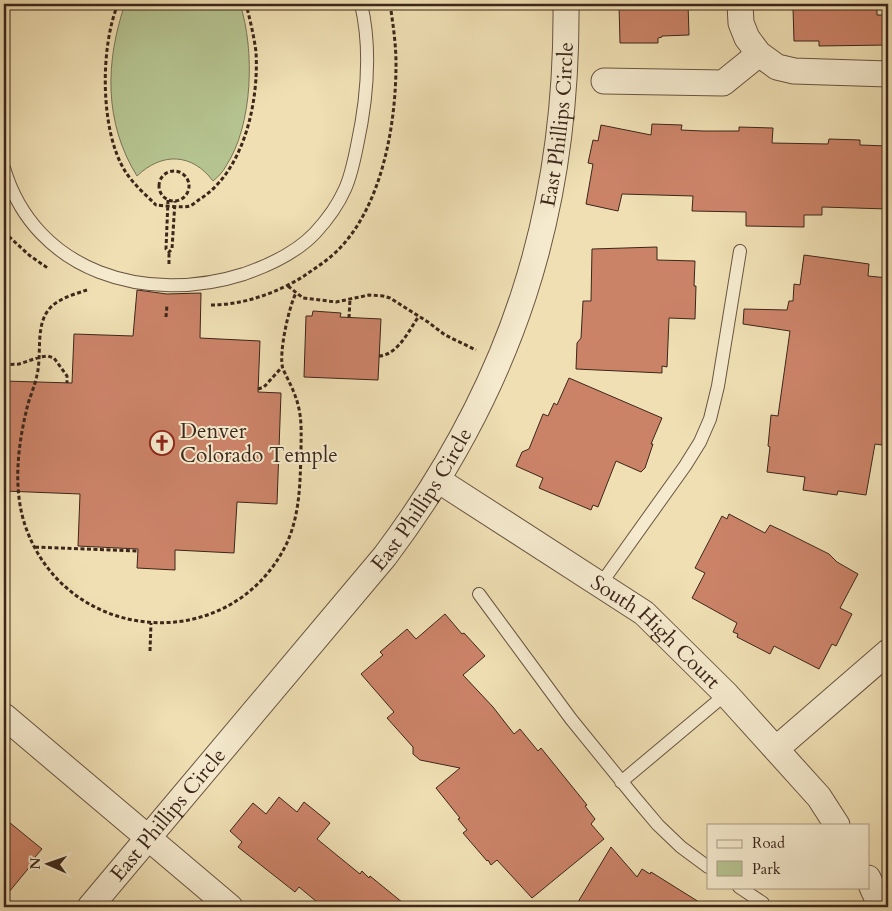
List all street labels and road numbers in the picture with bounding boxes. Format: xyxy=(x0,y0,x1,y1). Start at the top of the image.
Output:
street label: East Phillips Circle xyxy=(533,41,581,209)
street label: East Phillips Circle xyxy=(364,423,479,577)
street label: South High Court xyxy=(585,568,727,696)
street label: East Phillips Circle xyxy=(104,742,233,887)

